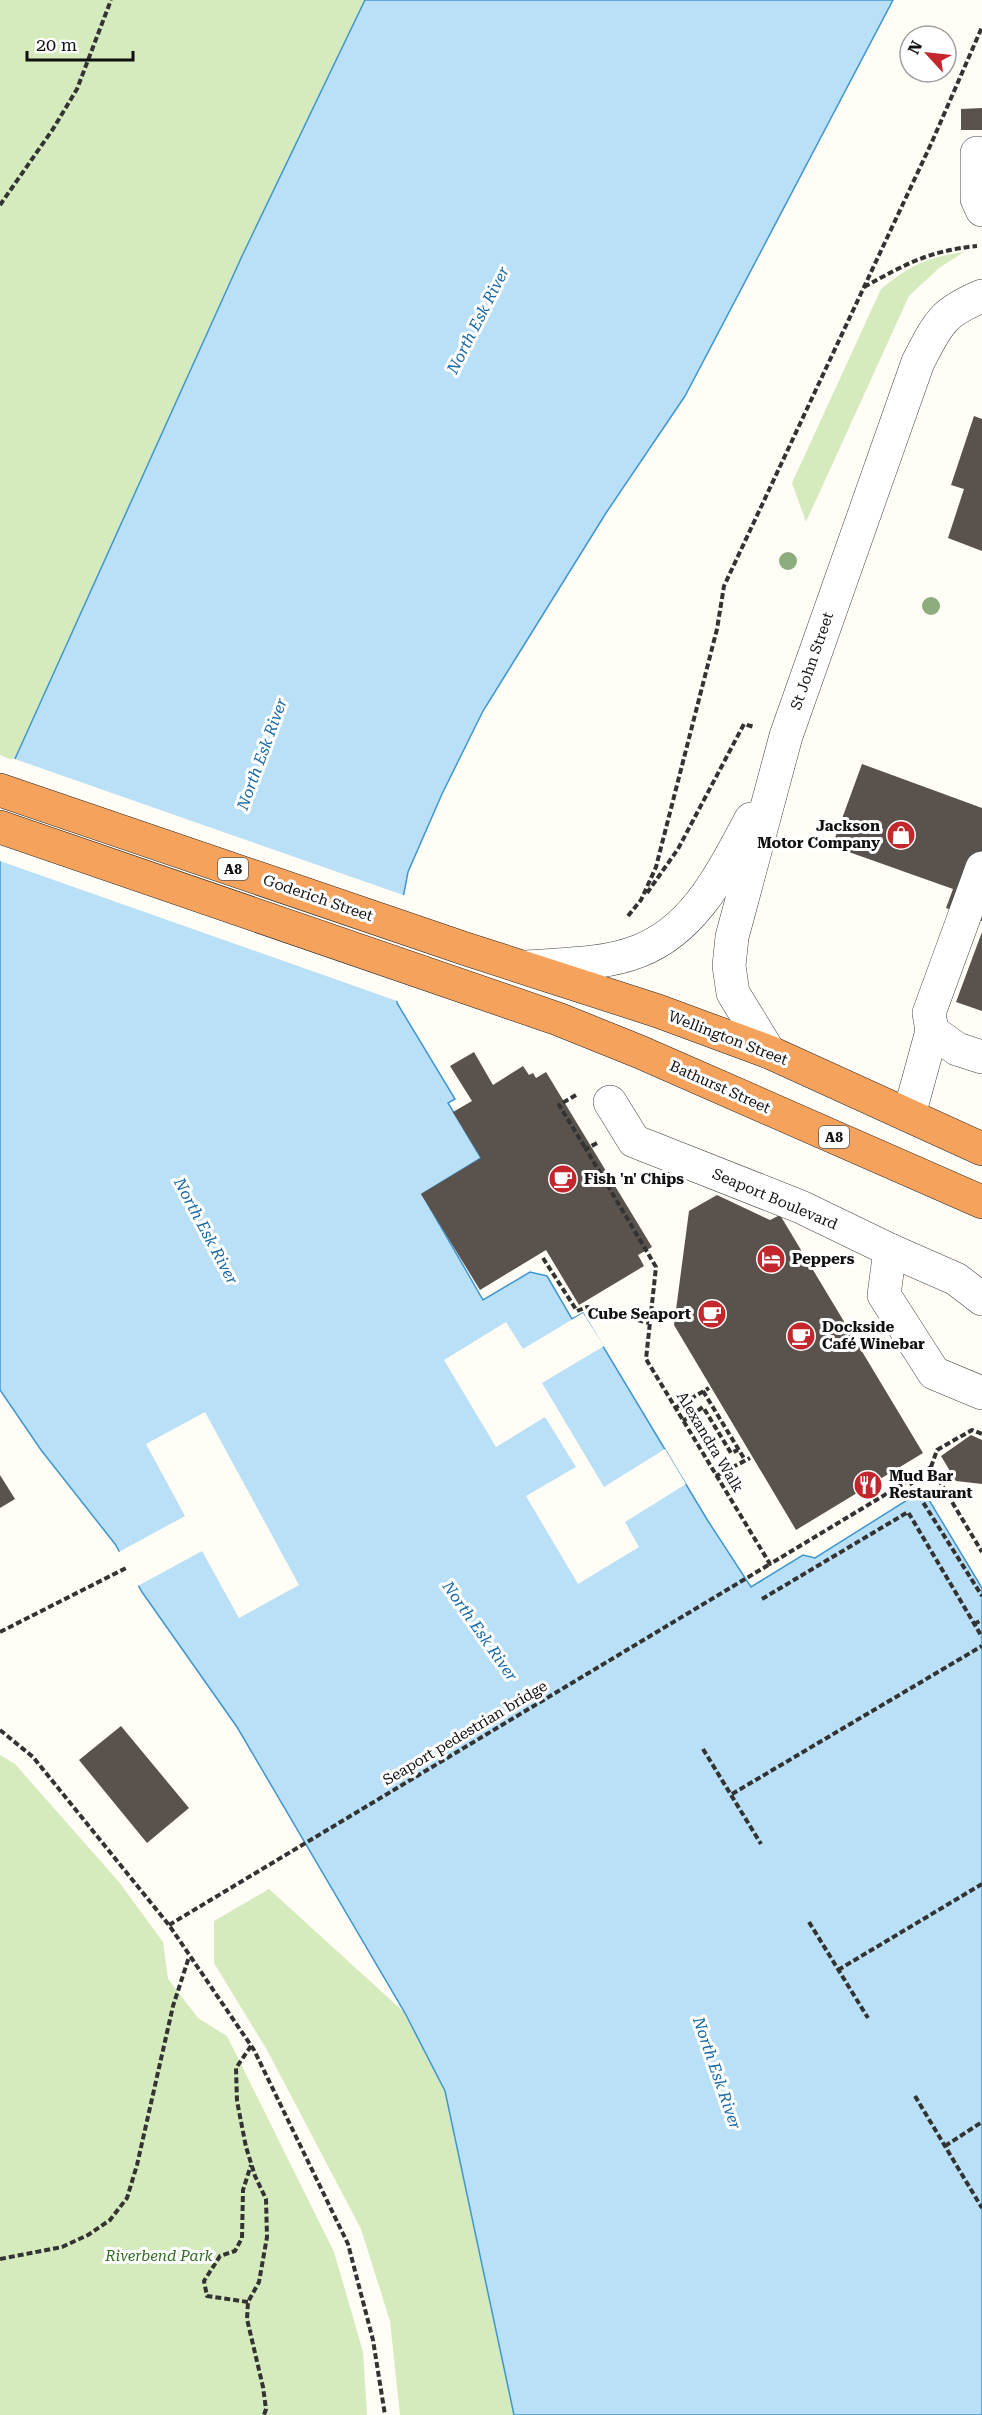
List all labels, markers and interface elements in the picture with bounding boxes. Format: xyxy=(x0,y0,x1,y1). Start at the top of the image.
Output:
scale bar xyxy=(27,24,134,62)
north arrow xyxy=(898,24,958,84)
text: 20 m xyxy=(36,34,77,55)
text: N xyxy=(904,38,926,57)
water label: North Esk River xyxy=(442,263,513,378)
street label: St John Street xyxy=(787,609,837,712)
water label: North Esk River xyxy=(233,695,291,814)
place label: Jackson Motor Company xyxy=(757,817,880,852)
shop icon: Jackson Motor Company xyxy=(885,819,917,851)
road number: A8 xyxy=(218,858,248,880)
street label: Goderich Street xyxy=(261,871,376,925)
street label: Wellington Street xyxy=(666,1007,791,1069)
street label: Bathurst Street xyxy=(667,1057,773,1117)
road number: A8 xyxy=(819,1126,849,1148)
cafe icon: Fish 'n' Chips xyxy=(547,1163,579,1195)
street label: Seaport Boulevard xyxy=(710,1164,841,1234)
place label: Fish 'n' Chips xyxy=(584,1170,684,1188)
water label: North Esk River xyxy=(170,1174,242,1288)
hotel icon: Peppers xyxy=(755,1243,787,1275)
place label: Peppers xyxy=(792,1250,855,1268)
cafe icon: Cube Seaport xyxy=(696,1298,728,1330)
place label: Cube Seaport xyxy=(588,1305,691,1323)
place label: Dockside Café Winebar xyxy=(822,1318,925,1353)
cafe icon: Dockside Café Winebar xyxy=(785,1320,817,1352)
street label: Alexandra Walk xyxy=(673,1388,747,1496)
place label: Mud Bar Restaurant xyxy=(889,1467,973,1502)
restaurant icon: Mud Bar Restaurant xyxy=(852,1469,884,1501)
water label: North Esk River xyxy=(438,1577,522,1685)
street label: Seaport pedestrian bridge xyxy=(380,1677,550,1789)
water label: North Esk River xyxy=(689,2013,745,2132)
park label: Riverbend Park xyxy=(104,2247,214,2265)

